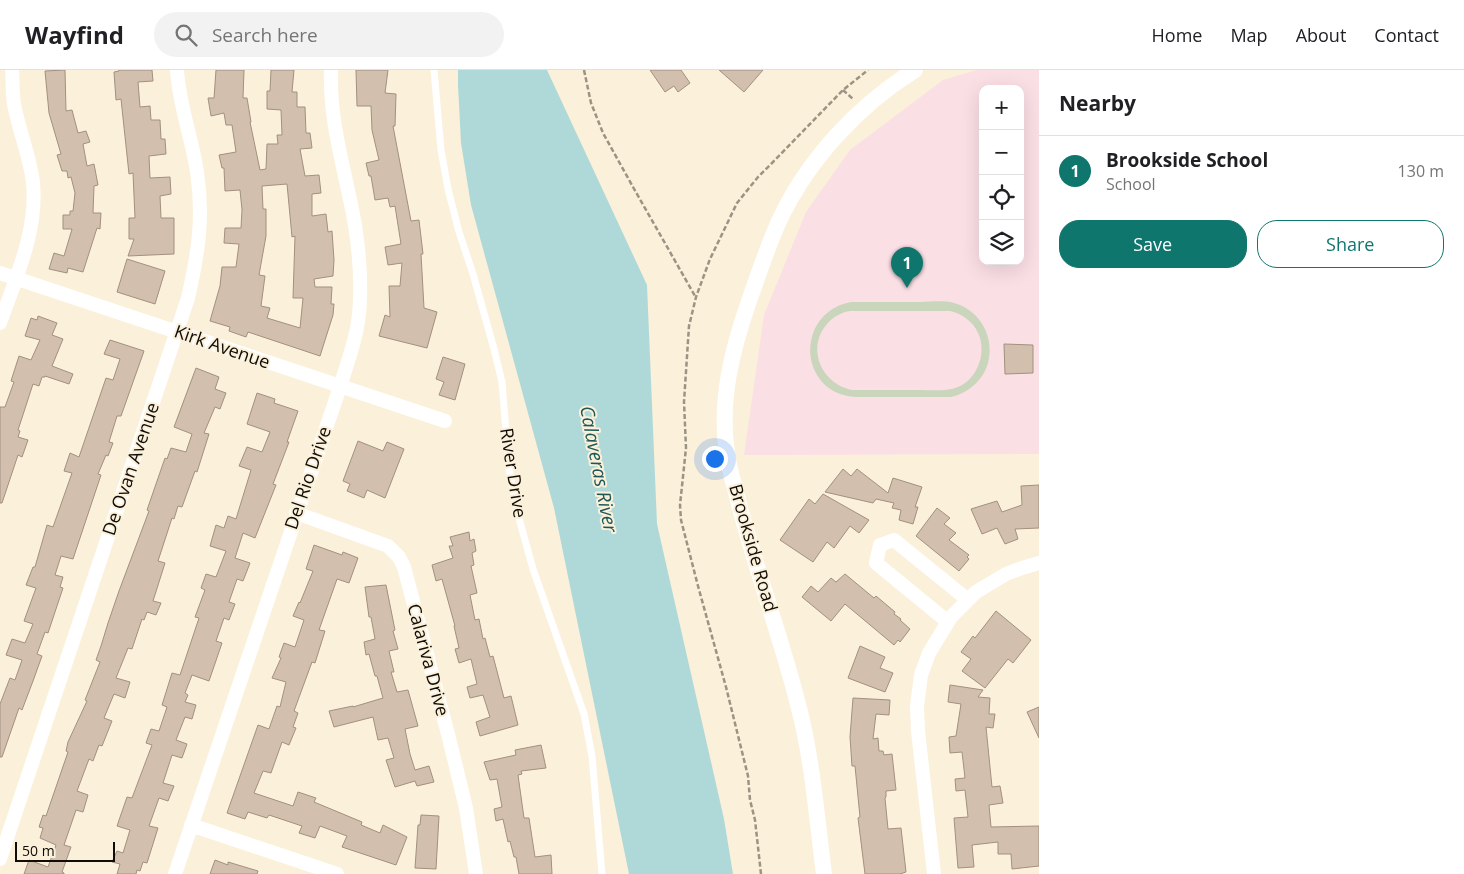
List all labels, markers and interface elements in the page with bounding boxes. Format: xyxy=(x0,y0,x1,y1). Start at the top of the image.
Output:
search box xyxy=(154,12,504,57)
text: Wayfind xyxy=(25,18,124,51)
icon: search xyxy=(172,21,200,49)
text: Search here xyxy=(212,22,318,48)
text: Home xyxy=(1152,23,1202,47)
text: Map xyxy=(1230,23,1268,47)
text: About xyxy=(1296,23,1346,47)
text: Contact xyxy=(1374,23,1439,47)
map controls xyxy=(979,85,1024,265)
button: + xyxy=(979,85,1024,130)
text: Nearby xyxy=(1059,89,1136,117)
button: − xyxy=(979,130,1024,175)
text: Brookside School xyxy=(1106,147,1268,173)
text: 1 xyxy=(1070,160,1080,182)
text: 130 m xyxy=(1398,160,1444,182)
text: School xyxy=(1106,173,1156,195)
button: locate xyxy=(979,175,1024,220)
button: layers xyxy=(979,220,1024,265)
button: Save xyxy=(1059,220,1247,268)
button: Share xyxy=(1257,220,1444,268)
pin: 1 xyxy=(891,247,923,288)
street label: Kirk Avenue xyxy=(171,318,273,374)
street label: De Ovan Avenue xyxy=(96,399,164,538)
water label: Calaveras River xyxy=(574,403,624,536)
street label: Del Rio Drive xyxy=(278,423,336,532)
street label: River Drive xyxy=(495,426,533,520)
your location xyxy=(702,446,728,472)
street label: Brookside Road xyxy=(724,481,784,614)
street label: Calariva Drive xyxy=(402,601,456,719)
scale bar xyxy=(15,839,115,862)
text: 50 m xyxy=(22,841,55,860)

